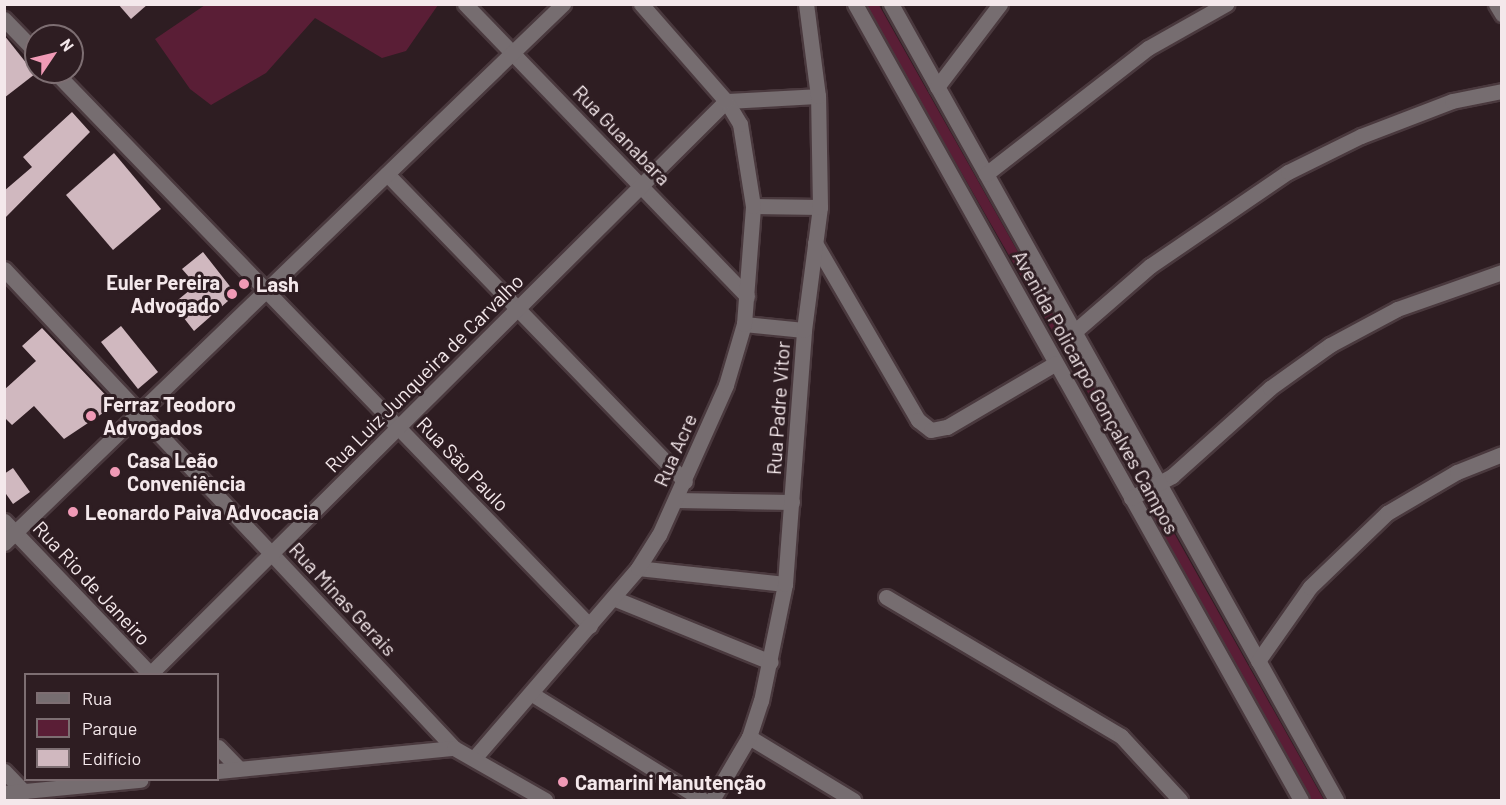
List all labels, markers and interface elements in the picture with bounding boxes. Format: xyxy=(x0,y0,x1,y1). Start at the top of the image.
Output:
north arrow xyxy=(24,24,84,84)
text: N xyxy=(57,35,78,54)
street label: Rua Guanabara xyxy=(568,80,676,190)
street label: Avenida Policarpo Gonçalves Campos xyxy=(1008,246,1184,538)
street label: Rua Luiz Junqueira de Carvalho xyxy=(320,269,528,477)
place label: Euler Pereira Advogado xyxy=(106,270,220,317)
place label: Lash xyxy=(256,272,299,296)
marker: Lash xyxy=(237,277,251,291)
marker: Euler Pereira Advogado xyxy=(225,287,239,301)
street label: Rua Padre Vitor xyxy=(761,340,795,476)
place label: Ferraz Teodoro Advogados xyxy=(103,392,236,439)
marker: Ferraz Teodoro Advogados xyxy=(84,409,98,423)
street label: Rua Acre xyxy=(648,410,702,490)
street label: Rua São Paulo xyxy=(412,412,514,516)
place label: Casa Leão Conveniência xyxy=(127,448,246,495)
marker: Casa Leão Conveniência xyxy=(108,465,122,479)
place label: Leonardo Paiva Advocacia xyxy=(85,500,319,524)
marker: Leonardo Paiva Advocacia xyxy=(66,505,80,519)
street label: Rua Rio de Janeiro xyxy=(28,516,156,650)
street label: Rua Minas Gerais xyxy=(284,537,402,661)
legend xyxy=(24,673,219,781)
text: Rua xyxy=(82,687,112,709)
text: Parque xyxy=(82,717,137,739)
text: Edifício xyxy=(82,747,141,769)
place label: Camarini Manutenção xyxy=(575,770,766,794)
marker: Camarini Manutenção xyxy=(556,775,570,789)

